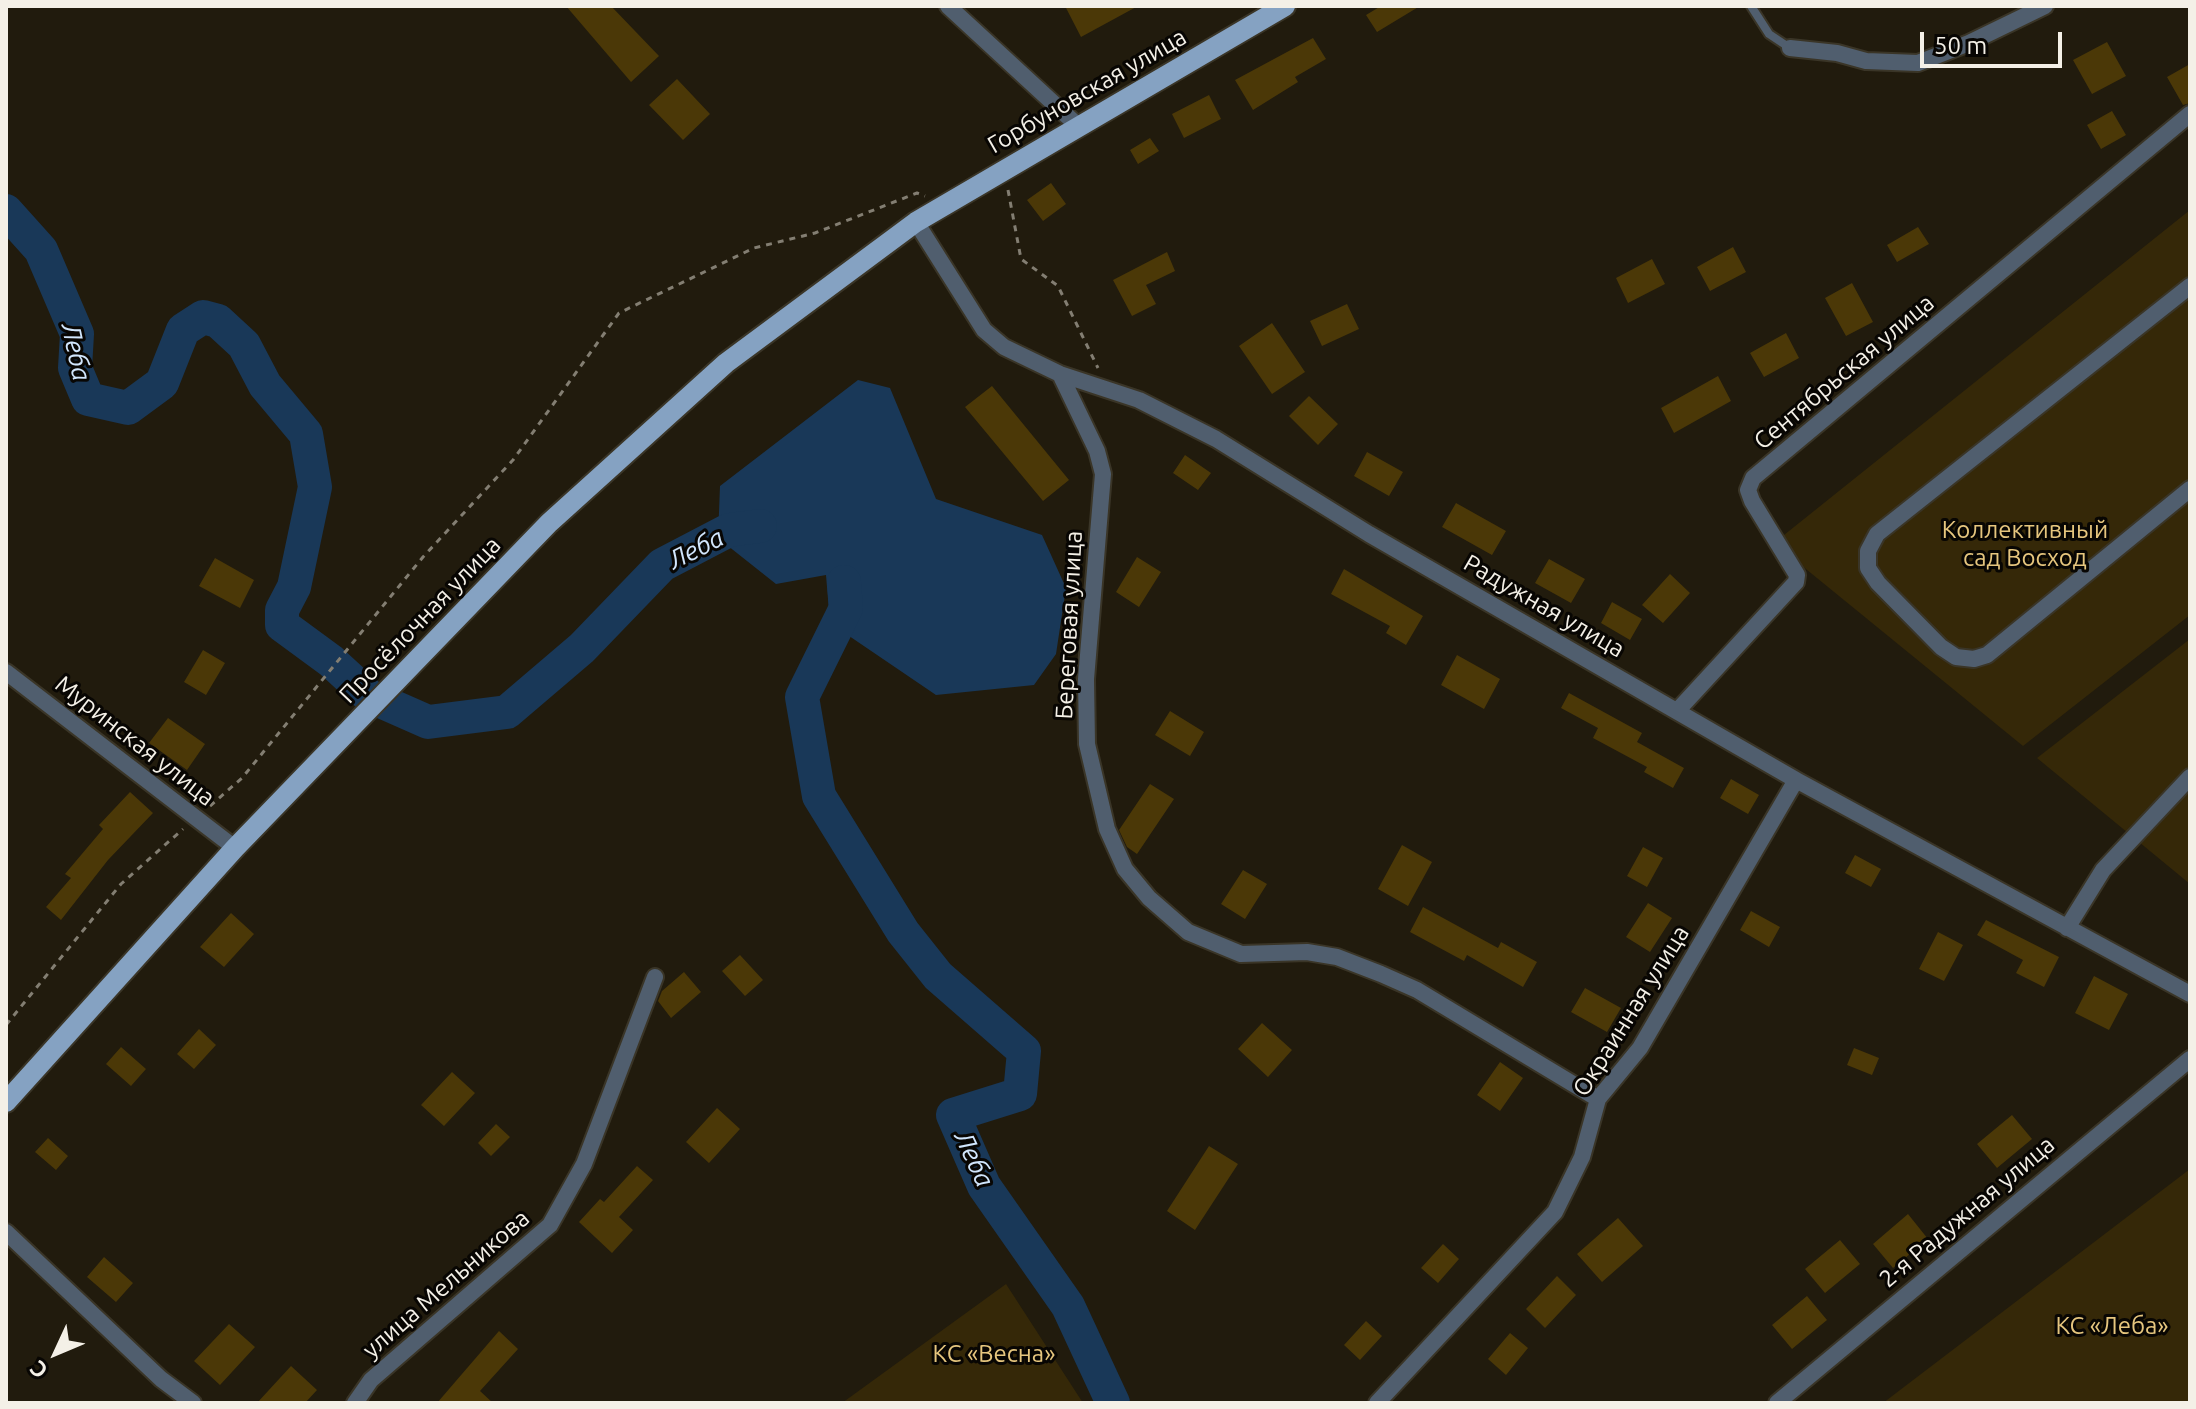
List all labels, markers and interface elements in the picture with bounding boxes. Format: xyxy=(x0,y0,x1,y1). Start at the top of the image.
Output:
scale bar xyxy=(1924,16,2066,66)
street label: Горбуновская улица xyxy=(983,22,1191,160)
text: 50 m xyxy=(1934,32,1987,59)
street label: Сентябрьская улица xyxy=(1748,288,1940,456)
water label: Леба xyxy=(55,320,97,384)
park label: Коллективный сад Восход xyxy=(1942,516,2108,572)
water label: Леба xyxy=(663,522,729,576)
street label: Береговая улица xyxy=(1050,530,1088,720)
street label: Просёлочная улица xyxy=(333,531,507,709)
street label: Радужная улица xyxy=(1458,548,1630,664)
street label: Муринская улица xyxy=(49,670,221,812)
street label: Окраинная улица xyxy=(1567,920,1695,1102)
water label: Леба xyxy=(948,1126,1000,1192)
street label: 2-я Радужная улица xyxy=(1874,1130,2060,1294)
street label: улица Мельникова xyxy=(357,1204,535,1364)
park label: КС «Леба» xyxy=(2055,1312,2169,1340)
north arrow xyxy=(16,1313,96,1393)
park label: КС «Весна» xyxy=(933,1340,1055,1368)
text: С xyxy=(25,1356,52,1384)

